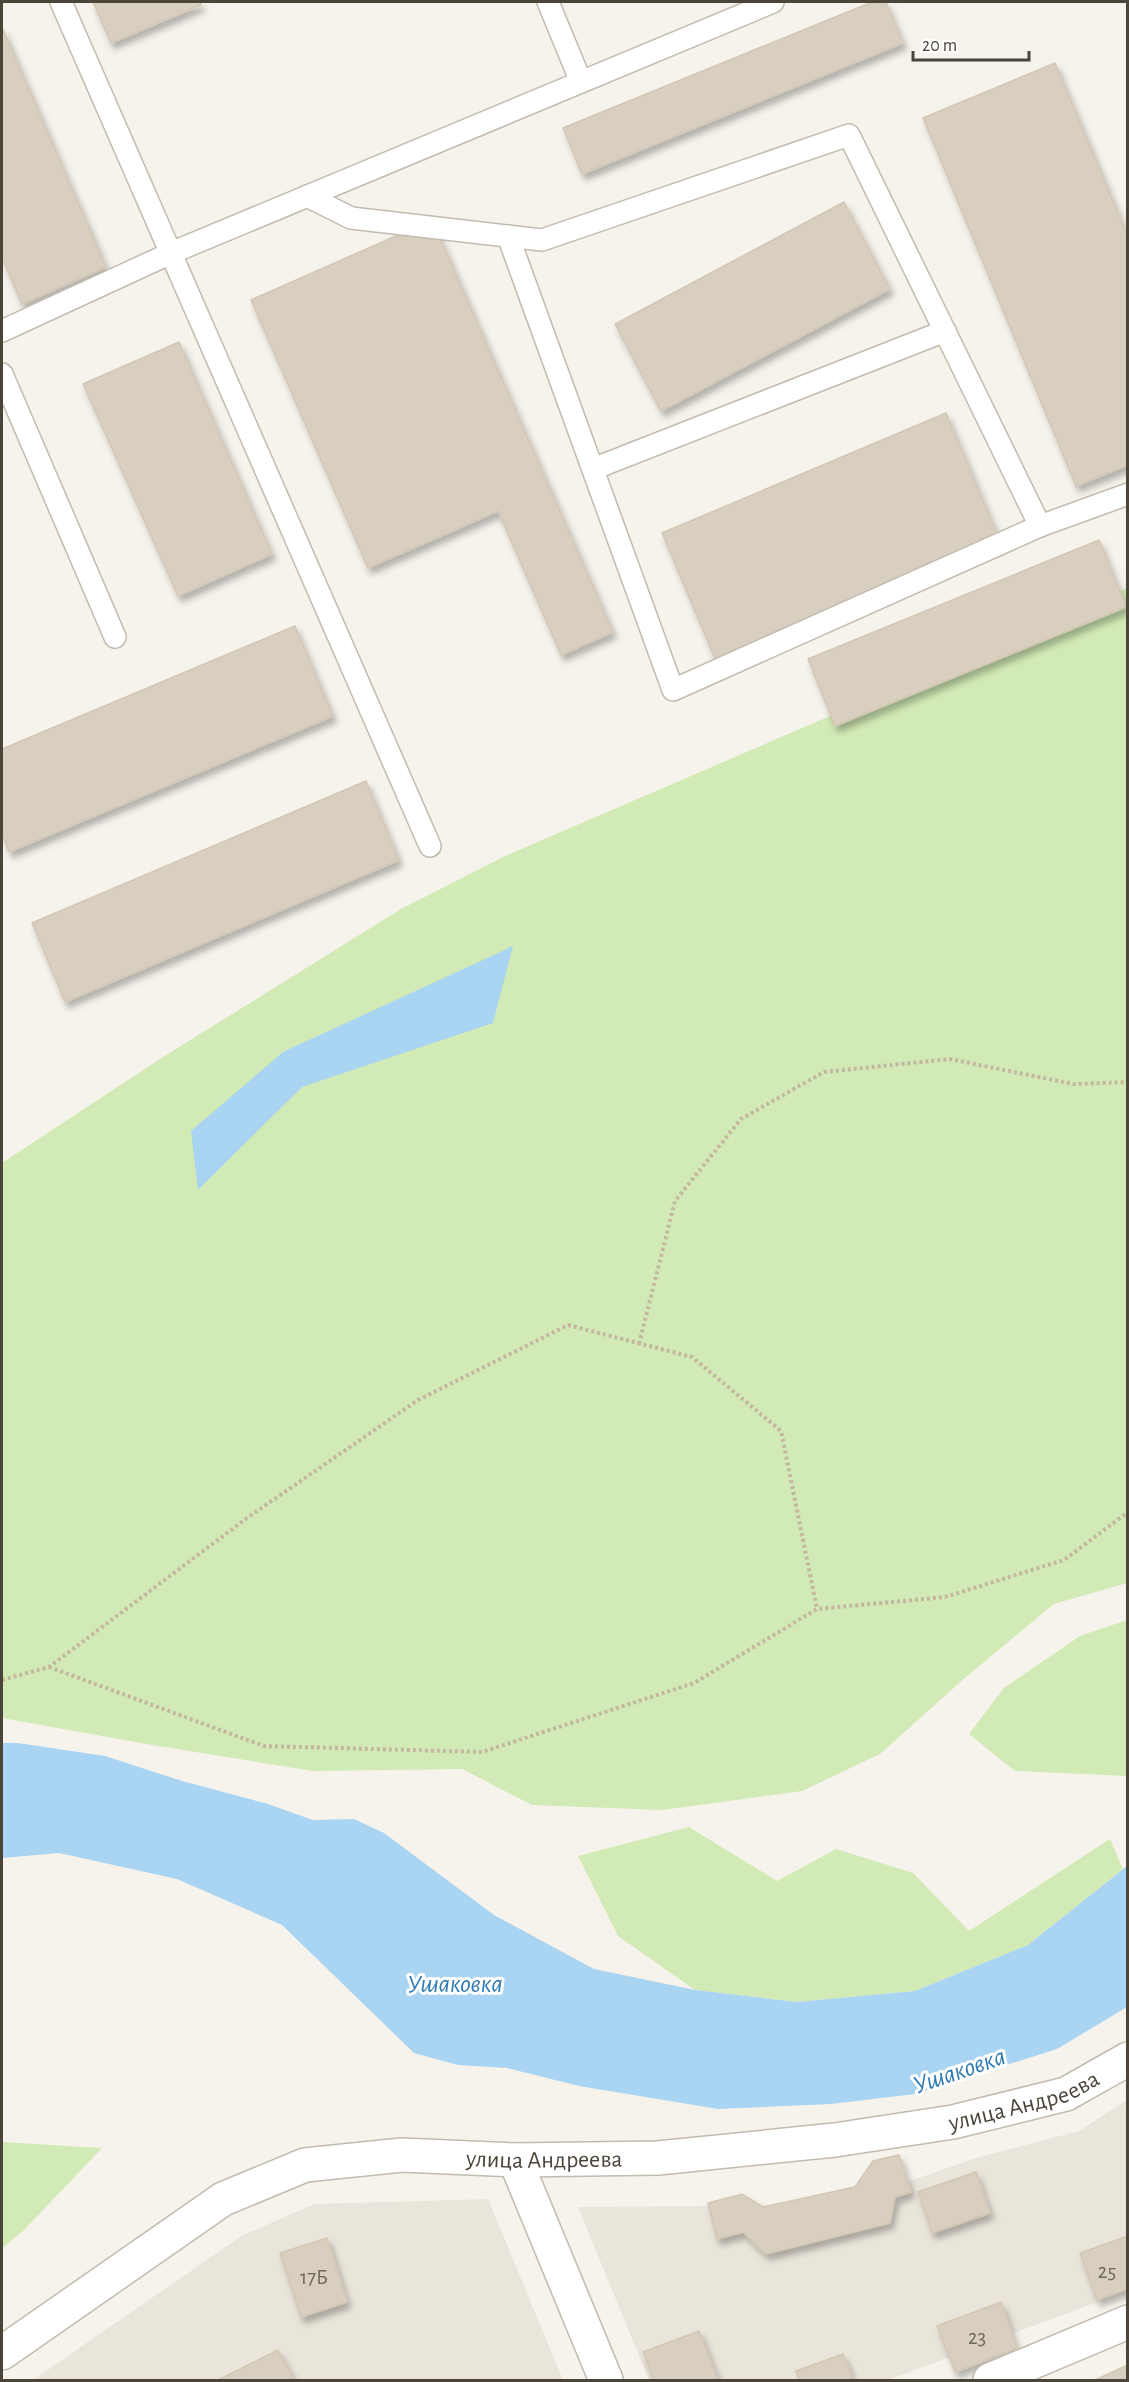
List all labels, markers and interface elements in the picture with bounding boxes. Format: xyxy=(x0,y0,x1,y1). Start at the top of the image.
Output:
scale bar xyxy=(913,24,1028,62)
text: 20 m xyxy=(922,37,957,55)
water label: Ушаковка xyxy=(407,1971,503,1997)
water label: Ушаковка xyxy=(910,2043,1009,2099)
street label: улица Андреева xyxy=(945,2067,1104,2136)
street label: улица Андреева xyxy=(465,2147,623,2173)
house number: 25 xyxy=(1098,2261,1116,2282)
house number: 17Б xyxy=(300,2267,328,2288)
house number: 23 xyxy=(968,2327,986,2348)

